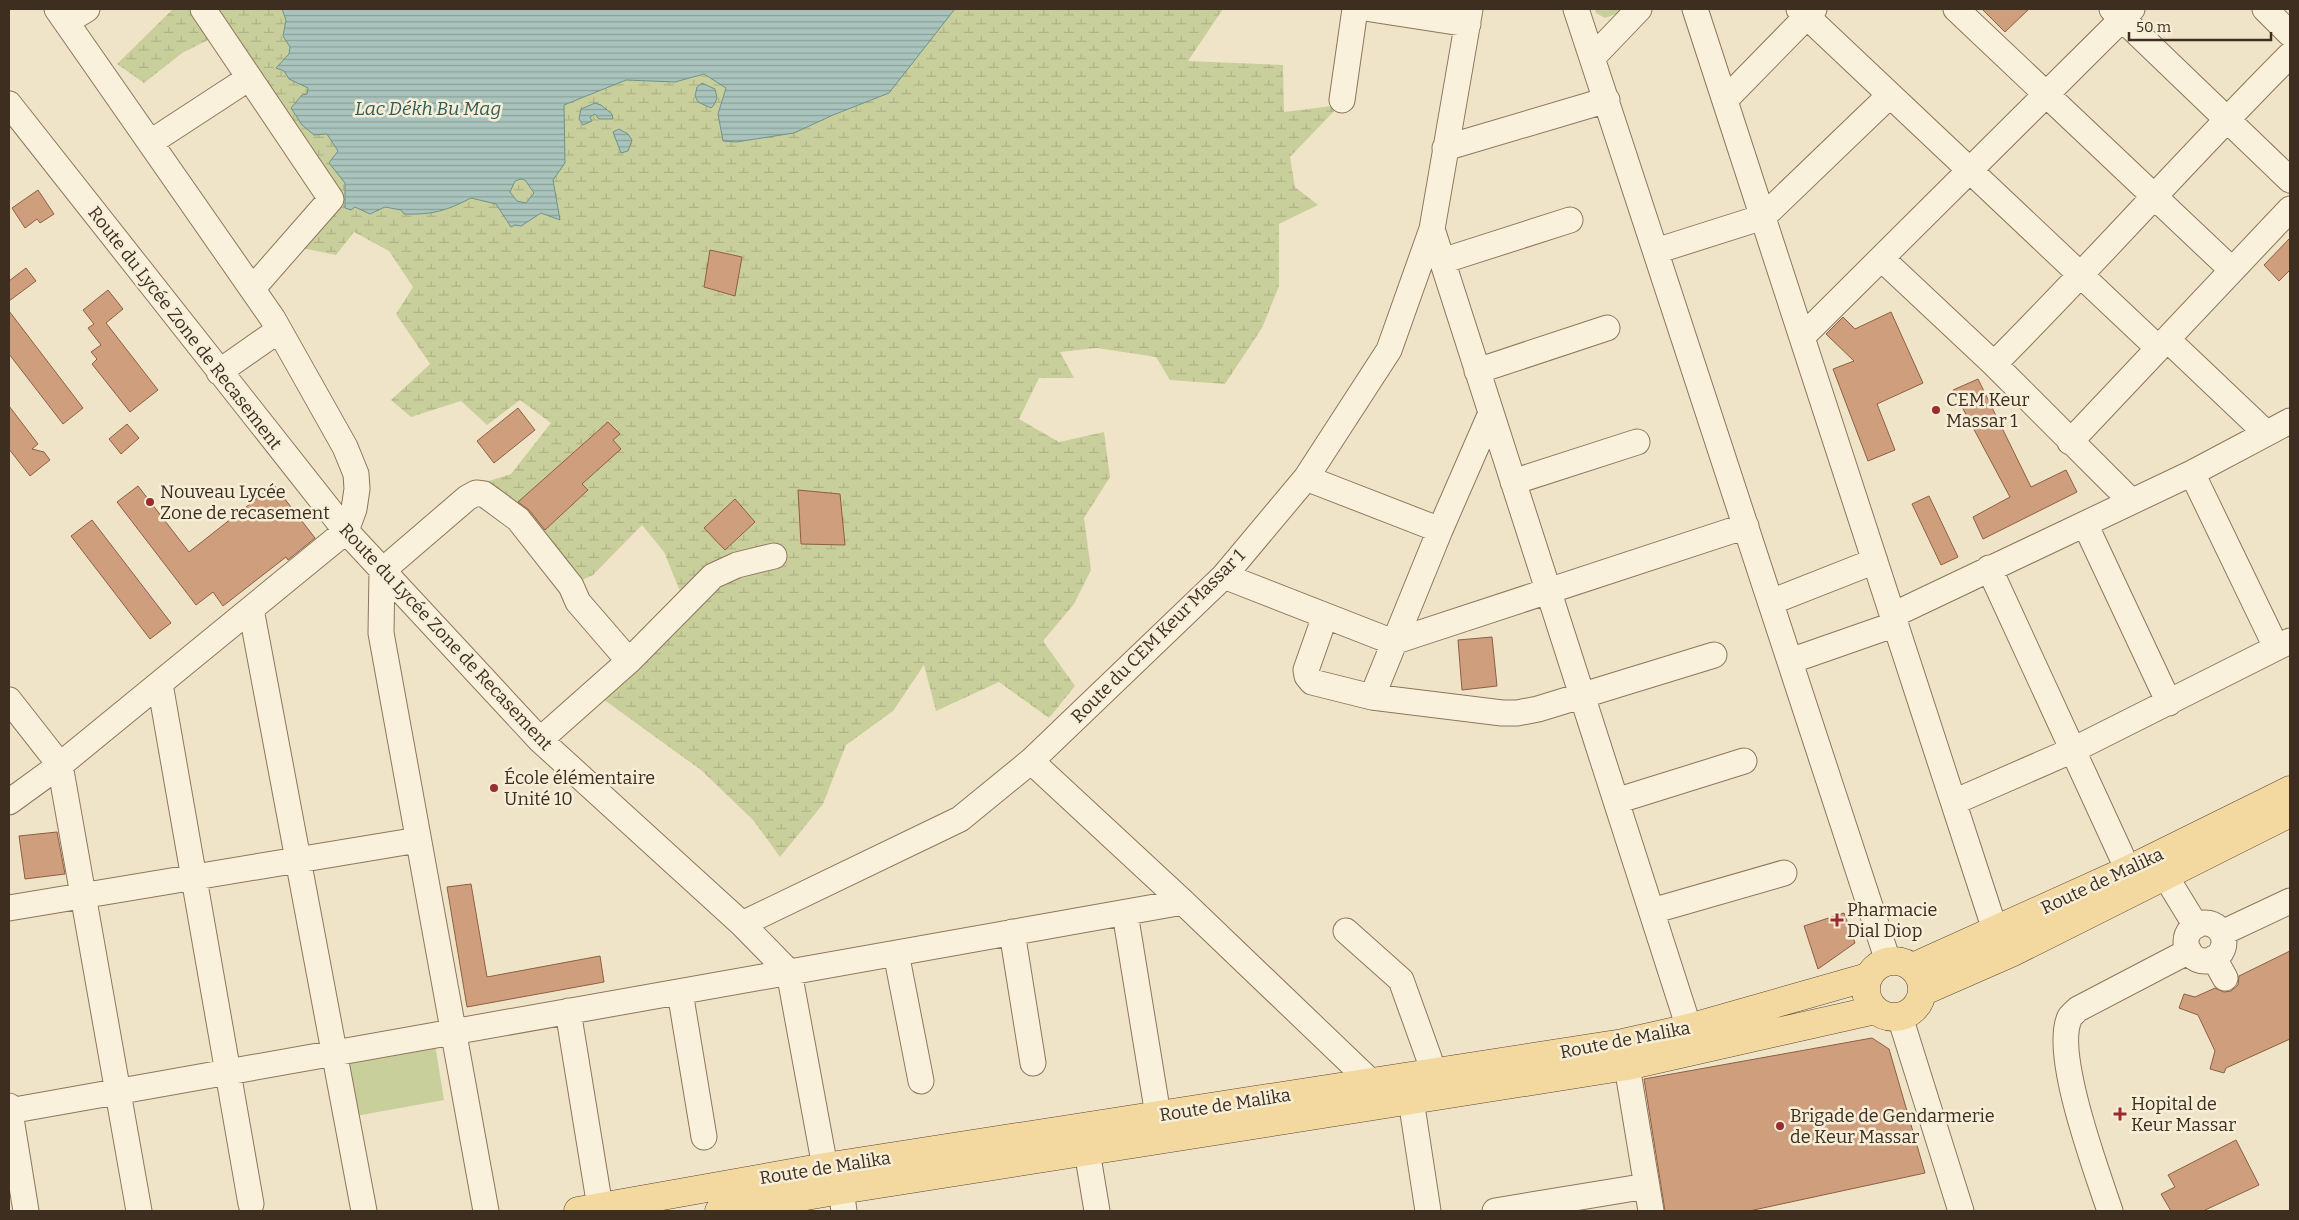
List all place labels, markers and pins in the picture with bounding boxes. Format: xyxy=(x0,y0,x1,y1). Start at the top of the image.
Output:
place label: CEM Keur Massar 1 xyxy=(1946,389,2029,432)
marker: CEM Keur Massar 1 xyxy=(1930,404,1942,416)
place label: Nouveau Lycée Zone de recasement xyxy=(160,481,330,524)
marker: Nouveau Lycée Zone de recasement xyxy=(144,496,156,508)
place label: École élémentaire Unité 10 xyxy=(504,766,655,810)
marker: École élémentaire Unité 10 xyxy=(488,782,500,794)
place label: Pharmacie Dial Diop xyxy=(1847,899,1937,942)
marker: Pharmacie Dial Diop xyxy=(1831,914,1843,926)
place label: Hopital de Keur Massar xyxy=(2131,1093,2236,1136)
place label: Brigade de Gendarmerie de Keur Massar xyxy=(1790,1105,1995,1148)
marker: Hopital de Keur Massar xyxy=(2113,1107,2127,1121)
marker: Brigade de Gendarmerie de Keur Massar xyxy=(1774,1120,1786,1132)

